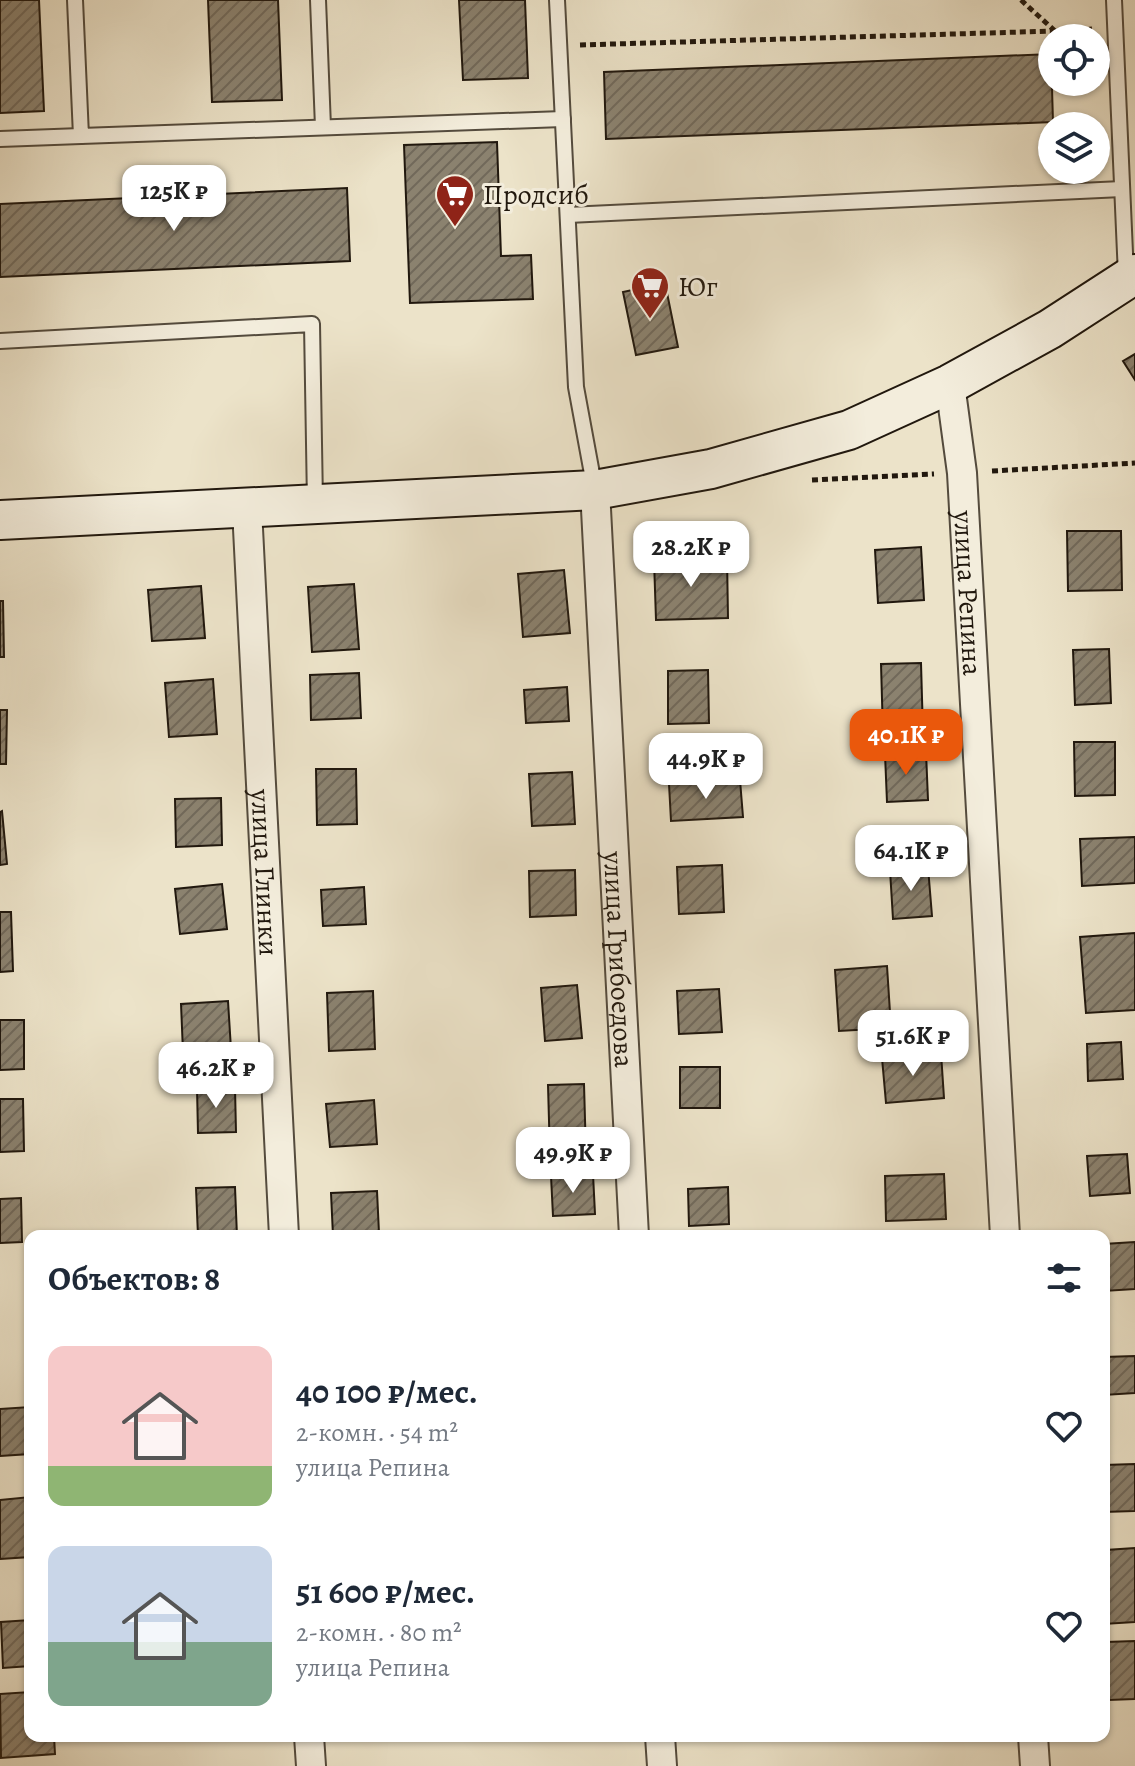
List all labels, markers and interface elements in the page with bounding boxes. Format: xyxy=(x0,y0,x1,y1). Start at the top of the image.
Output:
map controls xyxy=(1038,24,1110,184)
button: locate xyxy=(1038,24,1110,96)
button: layers xyxy=(1038,112,1110,184)
pin: 125K ₽ xyxy=(109,165,239,233)
text: 125K ₽ xyxy=(140,173,208,208)
supermarket icon: Продсиб xyxy=(434,173,476,228)
place label: Продсиб xyxy=(483,176,589,214)
supermarket icon: Юг xyxy=(629,265,671,320)
place label: Юг xyxy=(678,268,718,306)
street label: улица Репина xyxy=(944,508,991,677)
pin: 28.2K ₽ xyxy=(617,521,765,589)
text: 28.2K ₽ xyxy=(651,529,731,564)
pin: 40.1K ₽ xyxy=(832,709,980,777)
text: 40.1K ₽ xyxy=(868,717,944,752)
pin: 44.9K ₽ xyxy=(632,733,780,801)
text: 44.9K ₽ xyxy=(667,741,745,776)
street label: улица Глинки xyxy=(241,787,288,957)
pin: 64.1K ₽ xyxy=(837,825,985,893)
text: 64.1K ₽ xyxy=(873,833,949,868)
street label: улица Грибоедова xyxy=(594,849,643,1069)
pin: 51.6K ₽ xyxy=(839,1010,987,1078)
text: 51.6K ₽ xyxy=(876,1018,950,1053)
pin: 46.2K ₽ xyxy=(142,1042,290,1110)
text: 46.2K ₽ xyxy=(177,1050,255,1085)
pin: 49.9K ₽ xyxy=(499,1127,647,1195)
text: 49.9K ₽ xyxy=(534,1135,612,1170)
text: Объектов: 8 xyxy=(48,1255,220,1302)
icon: filters xyxy=(1042,1256,1086,1300)
text: 40 100 ₽/мес. xyxy=(296,1368,478,1415)
icon: home xyxy=(112,1378,208,1474)
icon: heart xyxy=(1042,1404,1086,1448)
text: 2-комн. · 54 m² xyxy=(296,1415,458,1450)
text: улица Репина xyxy=(296,1450,450,1485)
text: 51 600 ₽/мес. xyxy=(296,1568,475,1615)
icon: home xyxy=(112,1578,208,1674)
icon: heart xyxy=(1042,1604,1086,1648)
text: 2-комн. · 80 m² xyxy=(296,1615,462,1650)
text: улица Репина xyxy=(296,1650,450,1685)

